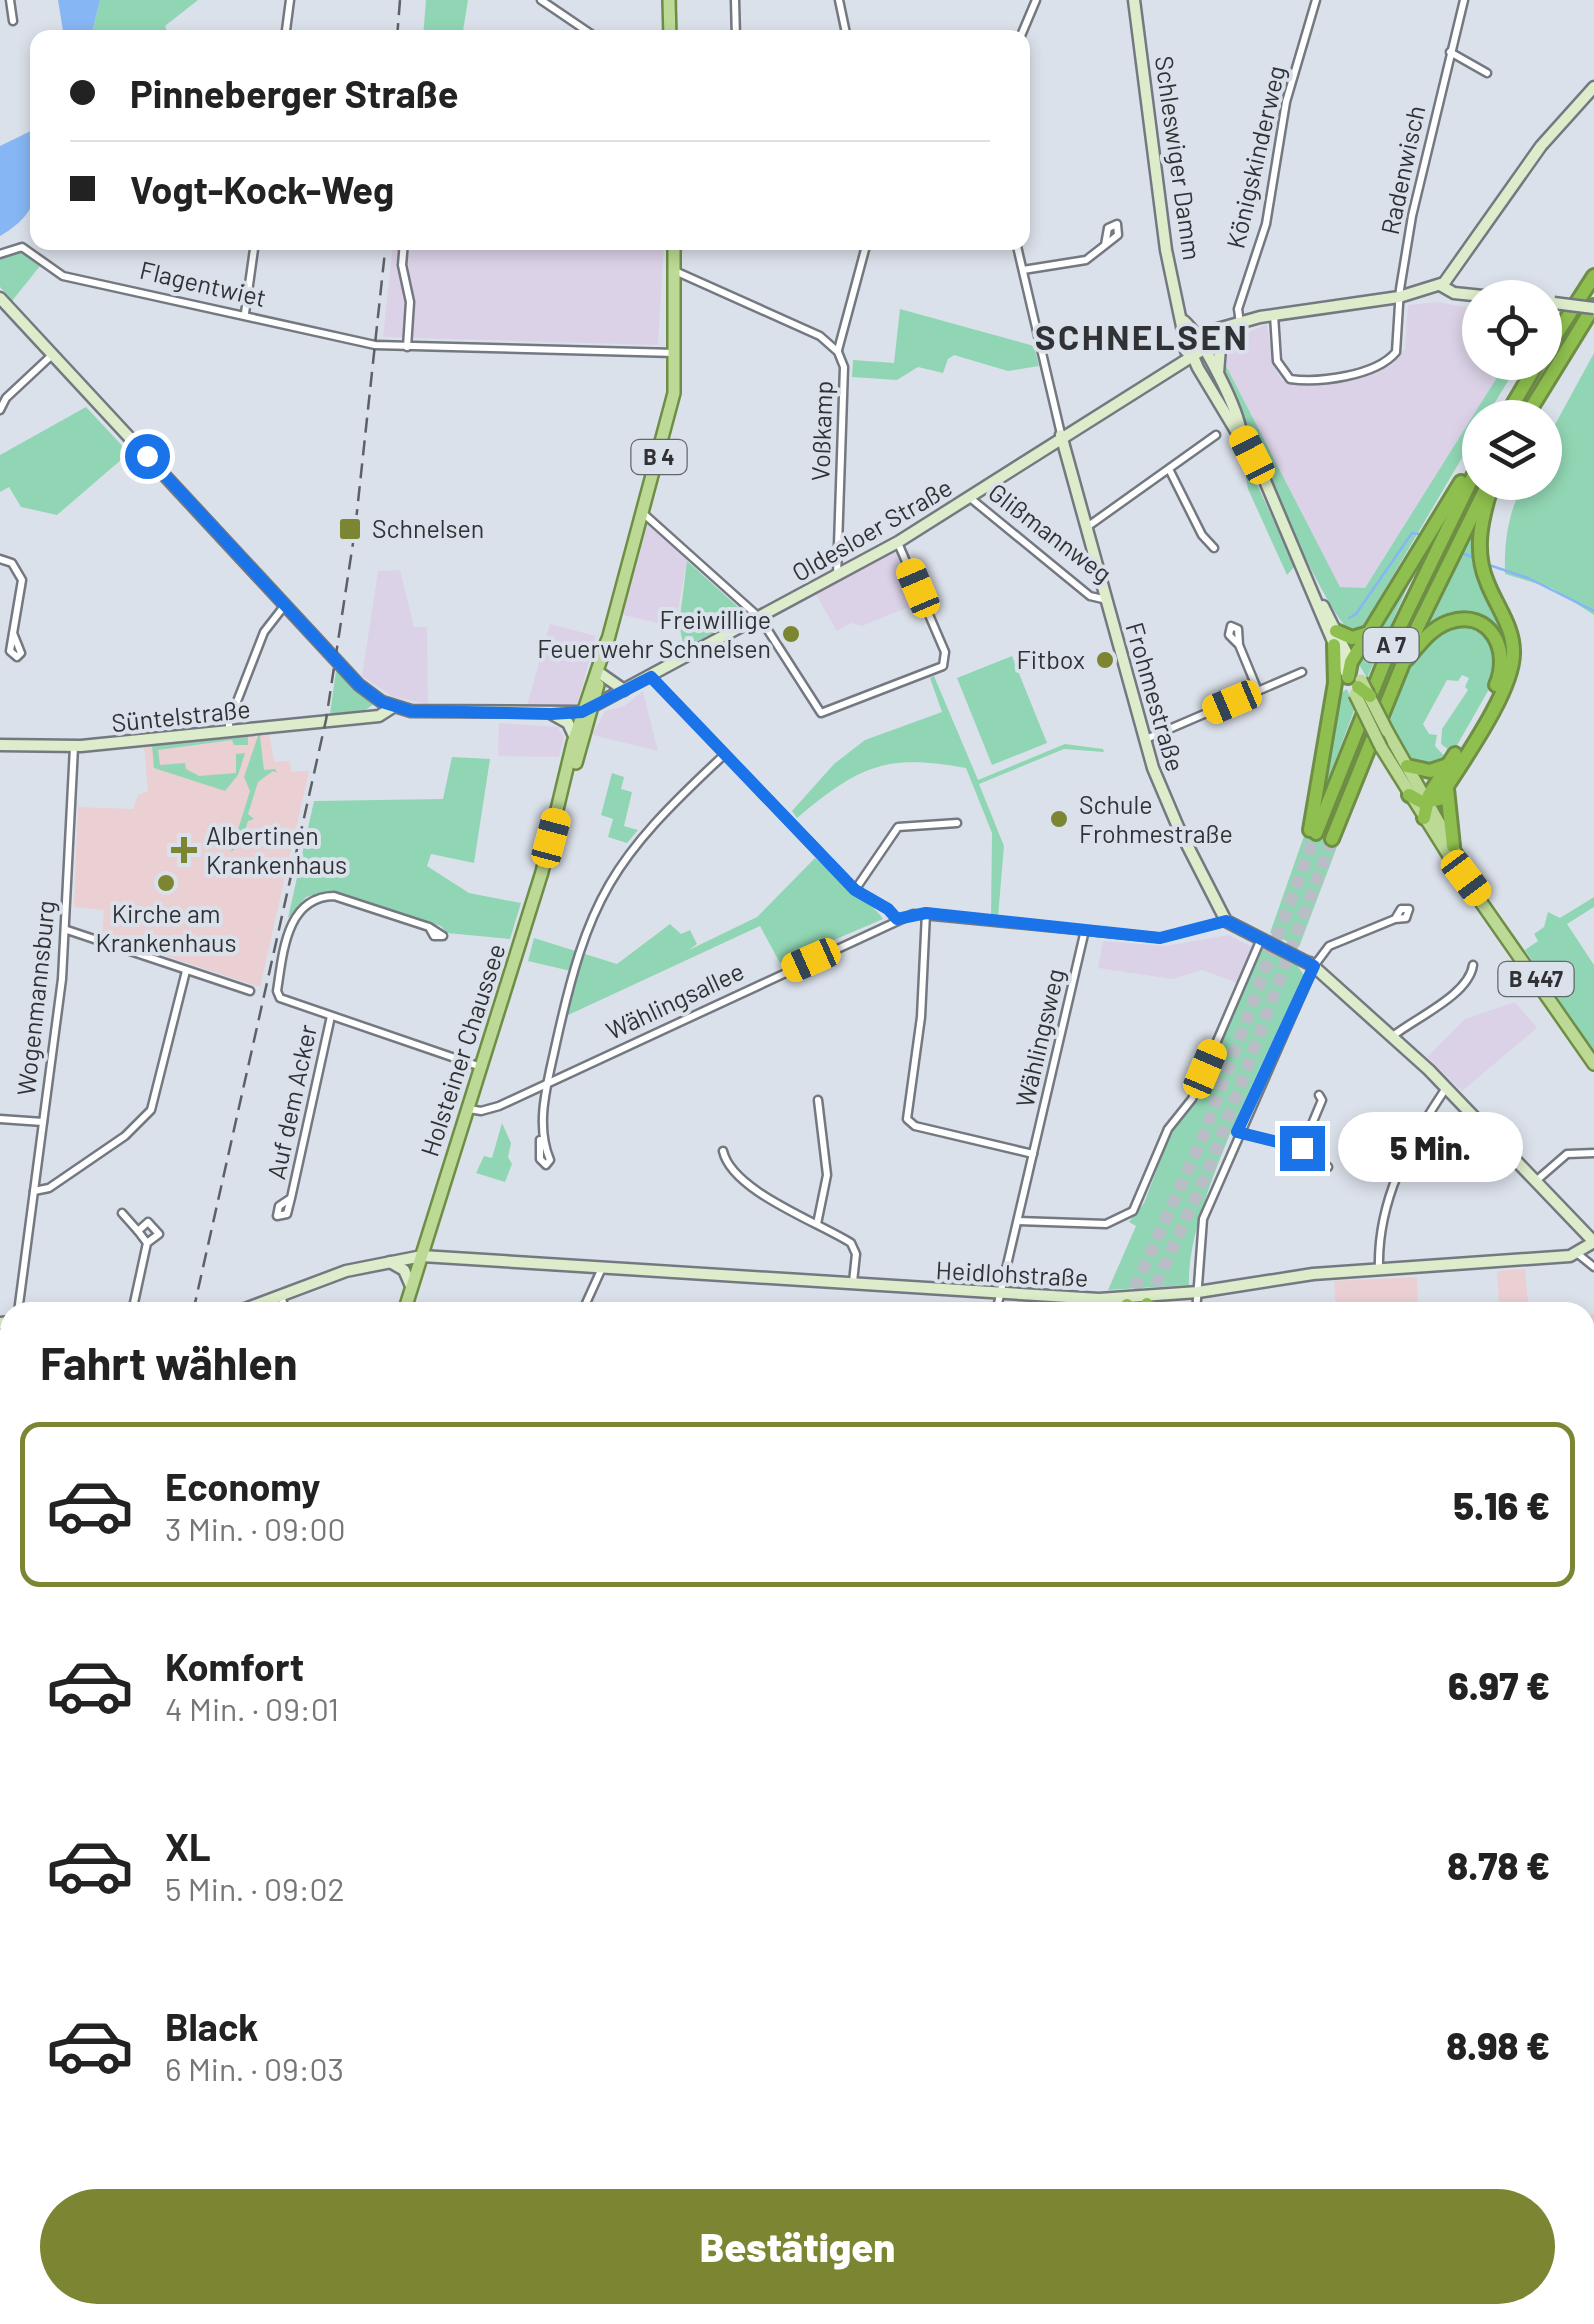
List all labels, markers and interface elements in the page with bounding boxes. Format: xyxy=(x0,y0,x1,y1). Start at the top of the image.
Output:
street label: Schleswiger Damm xyxy=(1150,54,1208,262)
street label: Königskinderweg xyxy=(1219,62,1291,251)
text: Pinneberger Straße xyxy=(130,70,458,116)
street label: Radenwisch xyxy=(1374,103,1430,237)
text: Vogt-Kock-Weg xyxy=(130,166,394,212)
street label: Flagentwiet xyxy=(137,254,269,312)
map controls xyxy=(1462,280,1562,500)
button: locate xyxy=(1462,280,1562,380)
district label: SCHNELSEN xyxy=(1035,315,1249,357)
street label: Voßkamp xyxy=(804,380,838,482)
button: layers xyxy=(1462,400,1562,500)
car xyxy=(1225,421,1279,489)
route start xyxy=(125,434,170,479)
road number: B 4 xyxy=(632,440,686,474)
street label: Oldesloer Straße xyxy=(786,471,957,587)
street label: Glißmannweg xyxy=(983,476,1118,588)
place label: Schnelsen xyxy=(372,513,484,543)
marker: Schnelsen xyxy=(337,516,363,542)
car xyxy=(892,555,944,621)
place label: Freiwillige Feuerwehr Schnelsen xyxy=(537,604,771,663)
street label: Frohmestraße xyxy=(1120,619,1192,775)
marker: Freiwillige Feuerwehr Schnelsen xyxy=(780,623,802,645)
road number: A 7 xyxy=(1364,628,1418,662)
place label: Fitbox xyxy=(1017,644,1085,674)
marker: Fitbox xyxy=(1094,649,1116,671)
car xyxy=(1199,676,1265,728)
street label: Süntelstraße xyxy=(110,693,252,737)
place label: Schule Frohmestraße xyxy=(1079,789,1233,848)
car xyxy=(529,805,573,871)
marker: Schule Frohmestraße xyxy=(1048,808,1070,830)
place label: Albertinen Krankenhaus xyxy=(206,820,347,879)
marker: Albertinen Krankenhaus xyxy=(171,837,197,863)
car xyxy=(1436,845,1496,911)
marker: Kirche am Krankenhaus xyxy=(155,872,177,894)
place label: Kirche am Krankenhaus xyxy=(95,898,237,957)
street label: Wogenmannsburg xyxy=(10,899,60,1097)
car xyxy=(777,934,845,986)
street label: Holsteiner Chaussee xyxy=(413,939,511,1160)
street label: Wählingsallee xyxy=(601,955,748,1045)
road number: B 447 xyxy=(1498,962,1574,996)
street label: Wählingsweg xyxy=(1009,966,1070,1110)
street label: Auf dem Acker xyxy=(260,1022,322,1182)
car xyxy=(1179,1036,1231,1102)
callout: 5 Min. xyxy=(1337,1113,1522,1183)
route end xyxy=(1280,1126,1325,1171)
text: 5 Min. xyxy=(1390,1128,1471,1166)
street label: Heidlohstraße xyxy=(935,1254,1089,1292)
text: Fahrt wählen xyxy=(40,1335,298,1389)
icon: car xyxy=(45,1460,135,1550)
text: Economy xyxy=(165,1463,320,1509)
text: 5.16 € xyxy=(1453,1482,1550,1528)
text: 3 Min. · 09:00 xyxy=(165,1509,346,1547)
icon: car xyxy=(45,1640,135,1730)
text: Komfort xyxy=(165,1643,304,1689)
text: 6.97 € xyxy=(1448,1662,1550,1708)
text: 4 Min. · 09:01 xyxy=(165,1689,339,1727)
icon: car xyxy=(45,1820,135,1910)
text: XL xyxy=(165,1823,211,1869)
text: 8.78 € xyxy=(1447,1842,1550,1888)
text: 5 Min. · 09:02 xyxy=(165,1869,345,1907)
icon: car xyxy=(45,2000,135,2090)
text: Black xyxy=(165,2003,259,2049)
text: 8.98 € xyxy=(1446,2022,1550,2068)
text: 6 Min. · 09:03 xyxy=(165,2049,344,2087)
button: Bestätigen xyxy=(40,2189,1555,2304)

